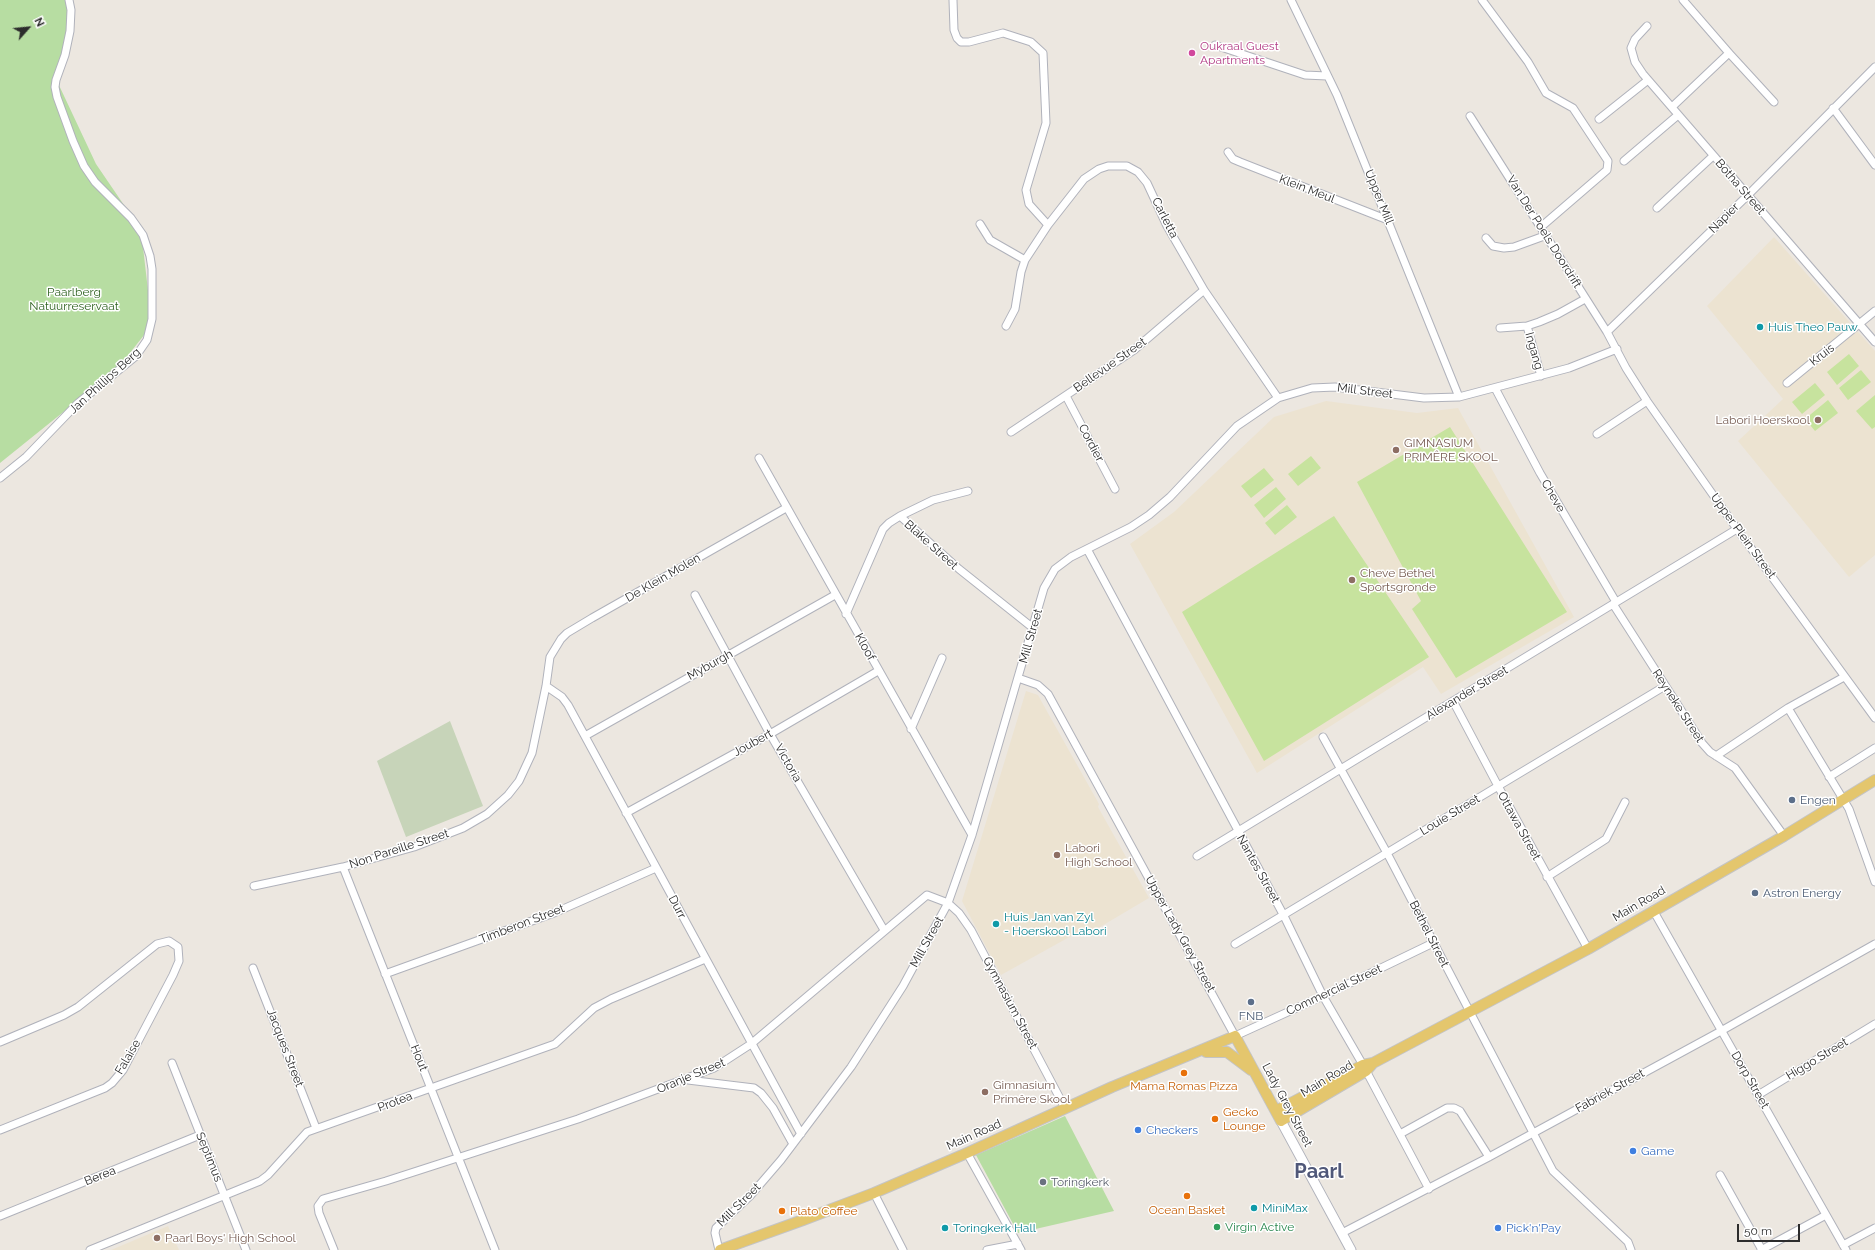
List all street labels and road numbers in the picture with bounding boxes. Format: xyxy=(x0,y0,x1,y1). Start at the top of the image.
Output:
street label: Botha Street xyxy=(1712,156,1768,218)
street label: Upper Mill xyxy=(1362,168,1396,226)
street label: Klein Meul xyxy=(1277,172,1337,206)
street label: Van Der Poels Doordrift xyxy=(1503,173,1585,291)
street label: Carletta xyxy=(1149,195,1181,241)
street label: Napier xyxy=(1706,200,1742,236)
street label: Ingang xyxy=(1522,331,1546,371)
street label: Bellevue Street xyxy=(1071,335,1149,395)
street label: Kruis xyxy=(1807,341,1837,369)
street label: Jan Phillips Berg xyxy=(66,345,144,417)
street label: Mill Street xyxy=(1336,380,1394,402)
street label: Cordier xyxy=(1075,422,1107,464)
street label: Cheve xyxy=(1538,477,1568,515)
street label: Upper Plein Street xyxy=(1707,491,1779,581)
street label: Blake Street xyxy=(901,517,961,573)
street label: De Klein Molen xyxy=(623,551,703,605)
street label: Mill Street xyxy=(1016,607,1046,665)
street label: Kloof xyxy=(852,631,878,663)
street label: Myburgh xyxy=(685,647,735,683)
street label: Alexander Street xyxy=(1424,663,1510,723)
street label: Reyneke Street xyxy=(1649,667,1707,745)
street label: Joubert xyxy=(731,726,775,760)
street label: Victoria xyxy=(771,741,805,785)
street label: Ottawa Street xyxy=(1494,789,1544,863)
street label: Louie Street xyxy=(1418,792,1482,838)
street label: Non Pareille Street xyxy=(347,826,451,872)
street label: Nantes Street xyxy=(1233,832,1283,906)
street label: Upper Lady Grey Street xyxy=(1142,873,1218,995)
street label: Main Road xyxy=(1610,883,1668,925)
street label: Durr xyxy=(665,893,689,921)
street label: Bethel Street xyxy=(1406,898,1452,970)
street label: Timberon Street xyxy=(477,901,567,947)
street label: Mill Street xyxy=(907,914,947,970)
street label: Gymnasium Street xyxy=(980,954,1040,1052)
street label: Commercial Street xyxy=(1284,962,1384,1018)
street label: Jacques Street xyxy=(264,1007,306,1089)
street label: Higgo Street xyxy=(1783,1035,1851,1083)
street label: Falaise xyxy=(112,1037,144,1077)
street label: Hout xyxy=(407,1043,431,1073)
street label: Dorp Street xyxy=(1728,1049,1772,1111)
street label: Oranje Street xyxy=(655,1055,727,1097)
street label: Main Road xyxy=(1298,1058,1356,1100)
street label: Lady Grey Street xyxy=(1259,1061,1315,1149)
street label: Fabriek Street xyxy=(1573,1066,1647,1116)
street label: Protea xyxy=(376,1089,414,1115)
street label: Main Road xyxy=(944,1117,1004,1153)
street label: Septimus xyxy=(193,1130,225,1184)
street label: Berea xyxy=(82,1163,118,1189)
street label: Mill Street xyxy=(714,1180,764,1230)

